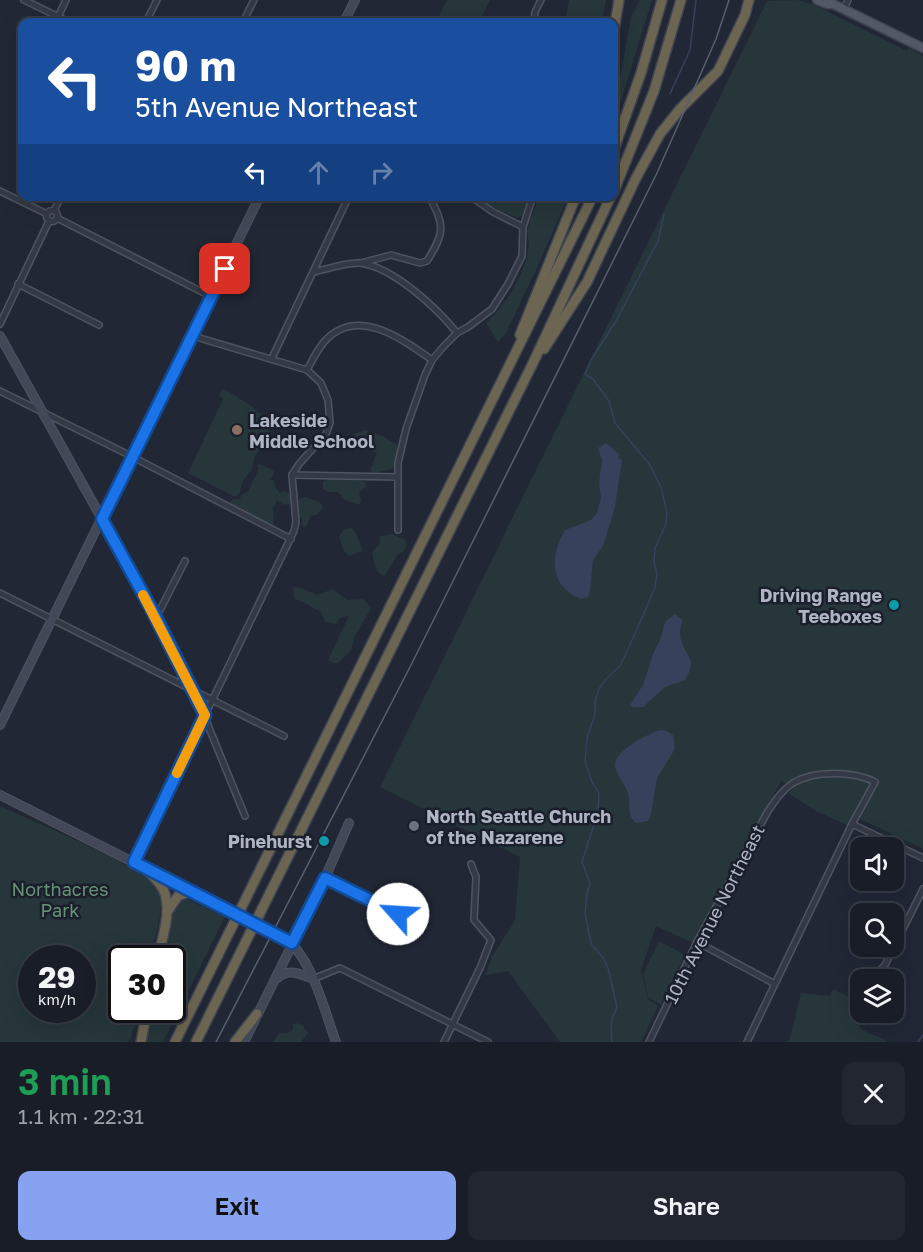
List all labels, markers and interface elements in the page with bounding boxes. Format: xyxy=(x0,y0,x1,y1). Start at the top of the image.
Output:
text: 90 m xyxy=(135,40,236,90)
icon: left xyxy=(36,42,114,120)
text: 5th Avenue Northeast xyxy=(135,91,418,123)
icon: left xyxy=(239,156,272,189)
icon: ahead xyxy=(302,156,335,189)
icon: right xyxy=(365,156,398,189)
pin xyxy=(199,243,250,294)
icon: arrive xyxy=(208,252,241,285)
place label: Lakeside Middle School xyxy=(249,409,374,452)
marker: Lakeside Middle School xyxy=(230,423,244,437)
place label: Driving Range Teeboxes xyxy=(760,584,882,627)
marker: Driving Range Teeboxes xyxy=(887,598,901,612)
place label: North Seattle Church of the Nazarene xyxy=(426,805,611,848)
marker: North Seattle Church of the Nazarene xyxy=(407,819,421,833)
street label: 10th Avenue Northeast xyxy=(659,821,769,1007)
place label: Pinehurst xyxy=(228,830,312,852)
marker: Pinehurst xyxy=(317,834,331,848)
map controls xyxy=(850,837,904,1023)
button: sound xyxy=(850,837,904,891)
park label: Northacres Park xyxy=(12,878,108,921)
position arrow xyxy=(366,882,430,946)
button: search xyxy=(850,903,904,957)
speed limit sign: 30 xyxy=(108,945,186,1023)
text: 29 xyxy=(38,959,76,995)
button: layers xyxy=(850,969,904,1023)
text: km/h xyxy=(38,990,76,1008)
text: 3 min xyxy=(18,1060,112,1103)
button: close xyxy=(842,1062,905,1125)
text: 1.1 km · 22:31 xyxy=(18,1104,144,1128)
button: Exit xyxy=(18,1171,456,1240)
button: Share xyxy=(468,1171,905,1240)

